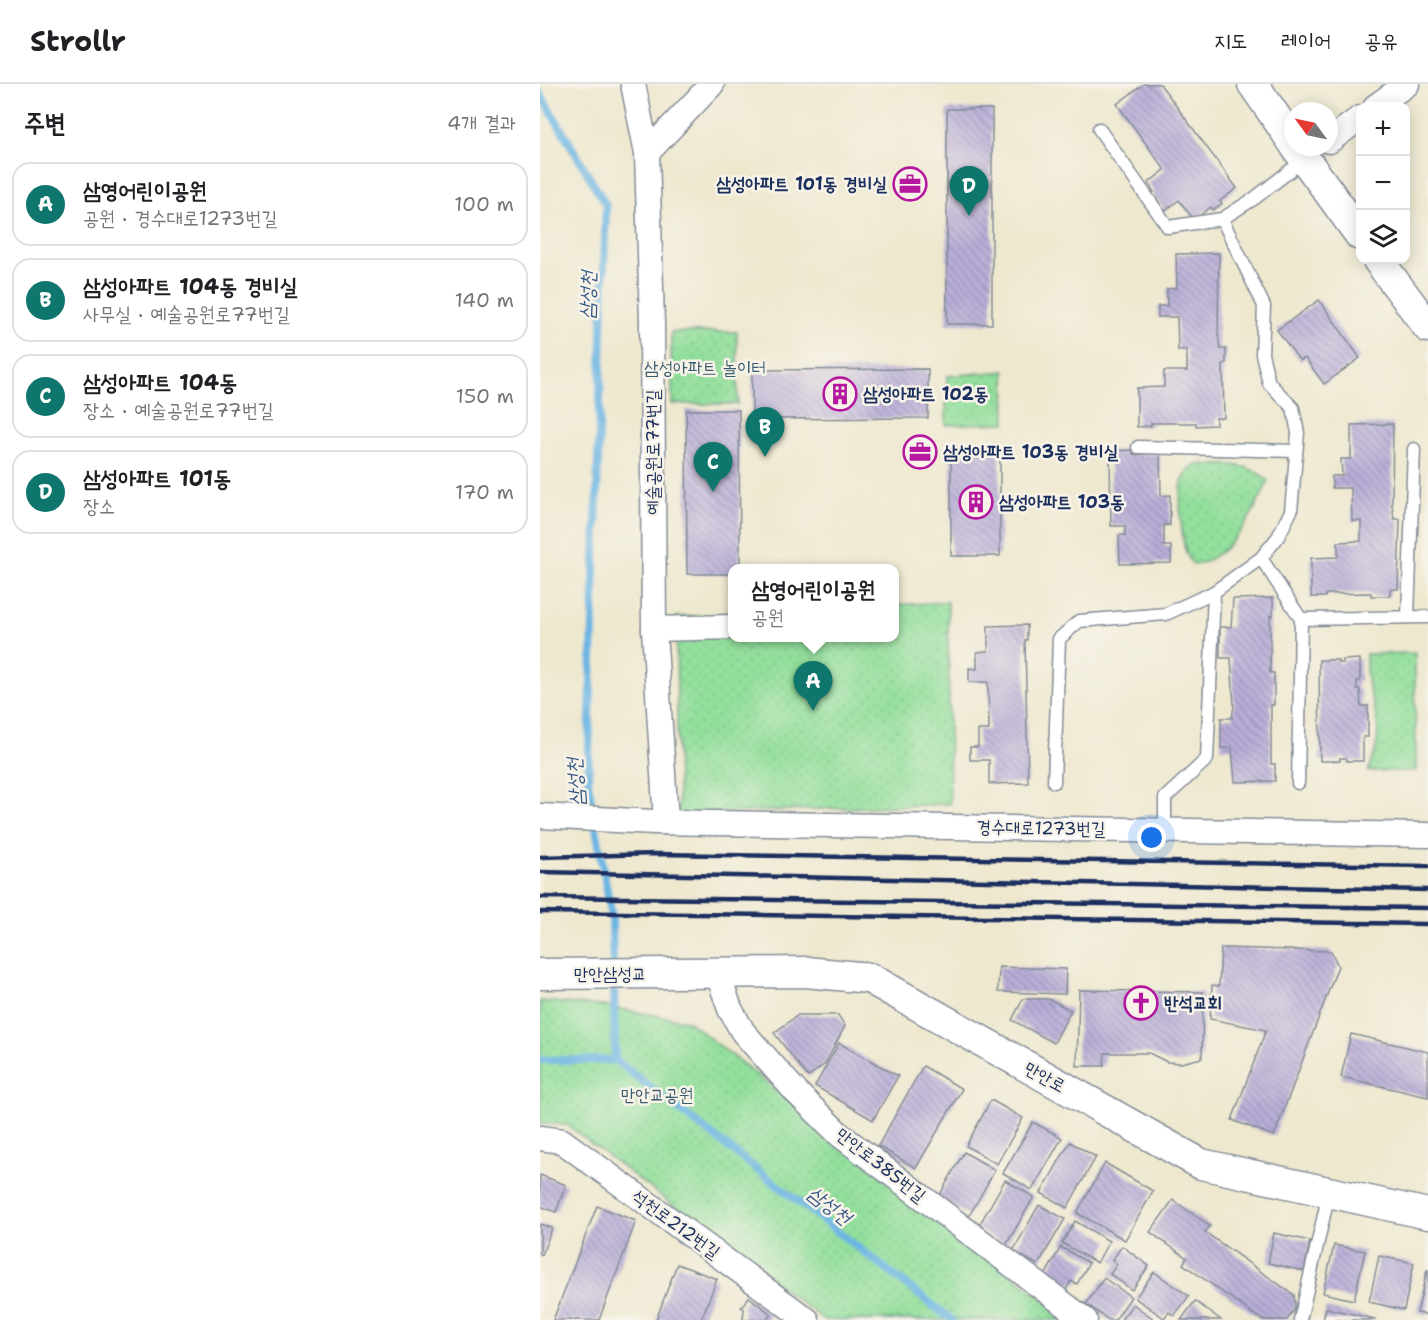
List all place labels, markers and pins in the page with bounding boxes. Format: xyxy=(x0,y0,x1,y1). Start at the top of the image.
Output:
office icon: 삼성아파트 101동 경비실 xyxy=(892,166,928,202)
pin: D xyxy=(950,166,988,216)
place label: 삼성아파트 101동 경비실 xyxy=(716,172,888,196)
building icon: 삼성아파트 102동 xyxy=(822,376,858,412)
place label: 삼성아파트 102동 xyxy=(863,382,988,406)
pin: B xyxy=(746,408,784,457)
office icon: 삼성아파트 103동 경비실 xyxy=(902,434,938,470)
place label: 삼성아파트 103동 경비실 xyxy=(943,440,1119,464)
pin: C xyxy=(694,442,732,492)
building icon: 삼성아파트 103동 xyxy=(958,484,994,520)
place label: 삼성아파트 103동 xyxy=(999,490,1125,514)
pin: A xyxy=(794,662,832,711)
church icon: 반석교회 xyxy=(1123,985,1159,1021)
place label: 반석교회 xyxy=(1164,991,1222,1015)

